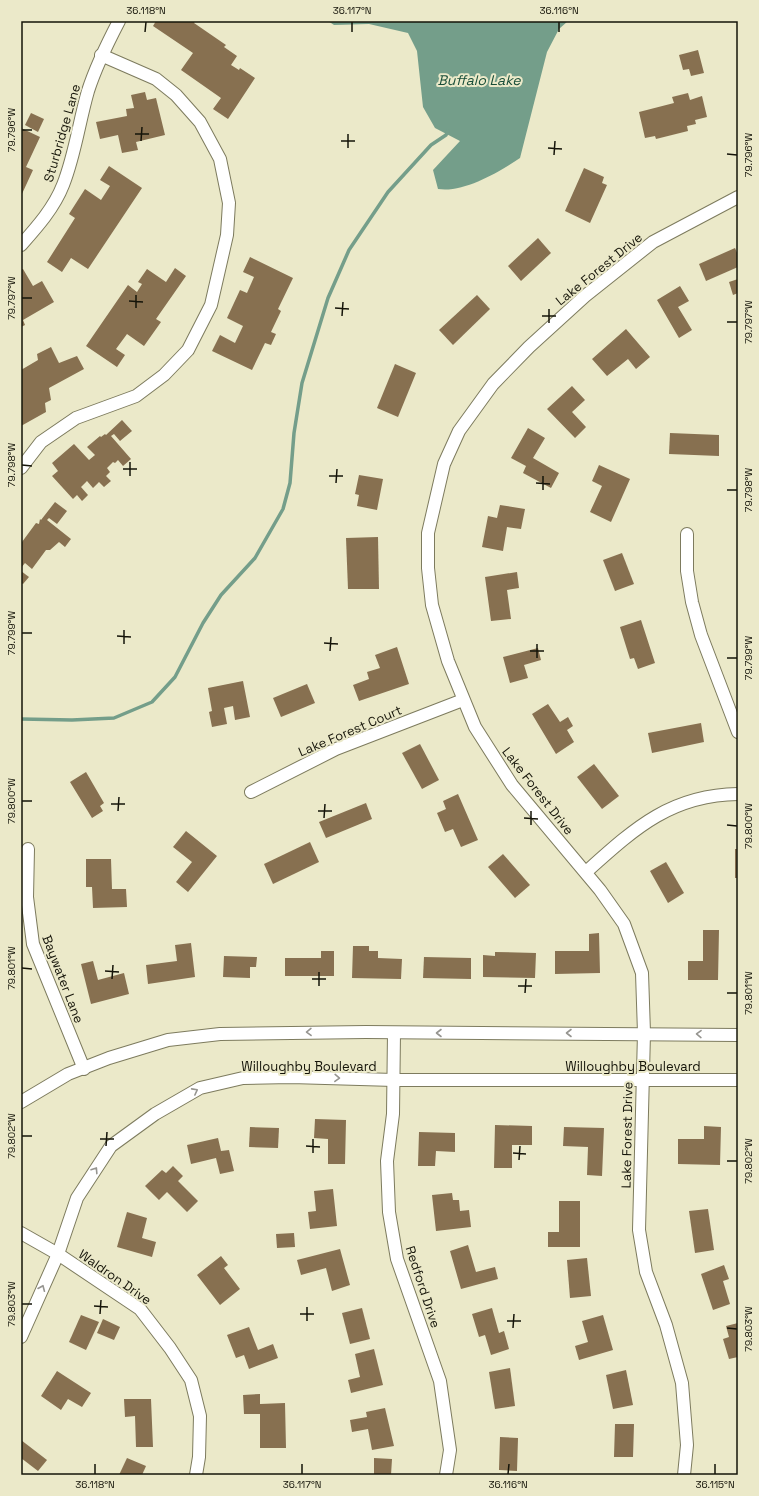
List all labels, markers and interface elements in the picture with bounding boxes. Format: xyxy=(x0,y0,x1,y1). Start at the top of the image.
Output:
text: 36.118°N xyxy=(126,4,166,17)
text: 36.117°N xyxy=(333,4,371,17)
text: 36.116°N xyxy=(539,4,579,17)
water label: Buffalo Lake xyxy=(437,71,521,89)
street label: Sturbridge Lane xyxy=(40,82,84,184)
text: 79.796°W xyxy=(5,108,18,152)
text: 79.796°W xyxy=(742,133,755,177)
street label: Lake Forest Drive xyxy=(552,229,646,309)
text: 79.797°W xyxy=(5,276,18,320)
text: 79.797°W xyxy=(742,300,755,344)
text: 79.798°W xyxy=(5,443,18,487)
text: 79.798°W xyxy=(742,468,755,512)
text: 79.799°W xyxy=(5,611,18,655)
text: 79.799°W xyxy=(742,636,755,680)
street label: Lake Forest Court xyxy=(296,702,404,760)
street label: Lake Forest Drive xyxy=(498,744,578,838)
text: 79.800°W xyxy=(5,778,18,824)
text: 79.800°W xyxy=(742,803,755,849)
street label: Baywater Lane xyxy=(38,932,88,1026)
text: 79.801°W xyxy=(5,946,18,990)
text: 79.801°W xyxy=(742,971,755,1015)
one-way arrow xyxy=(306,1028,312,1037)
one-way arrow xyxy=(436,1029,442,1037)
one-way arrow xyxy=(566,1029,572,1037)
one-way arrow xyxy=(696,1030,702,1038)
street label: Willoughby Boulevard xyxy=(241,1058,377,1075)
street label: Willoughby Boulevard xyxy=(565,1058,701,1075)
one-way arrow xyxy=(334,1074,340,1083)
street label: Lake Forest Drive xyxy=(618,1081,636,1189)
one-way arrow xyxy=(191,1088,198,1096)
text: 79.802°W xyxy=(5,1113,18,1159)
text: 79.802°W xyxy=(742,1138,755,1184)
one-way arrow xyxy=(90,1167,98,1174)
street label: Redford Drive xyxy=(402,1244,444,1330)
street label: Waldron Drive xyxy=(75,1246,155,1308)
text: 79.803°W xyxy=(5,1281,18,1327)
one-way arrow xyxy=(37,1285,45,1293)
text: 79.803°W xyxy=(742,1306,755,1352)
text: 36.118°N xyxy=(75,1478,115,1491)
text: 36.117°N xyxy=(283,1478,321,1491)
text: 36.116°N xyxy=(488,1478,528,1491)
text: 36.115°N xyxy=(695,1478,735,1491)

